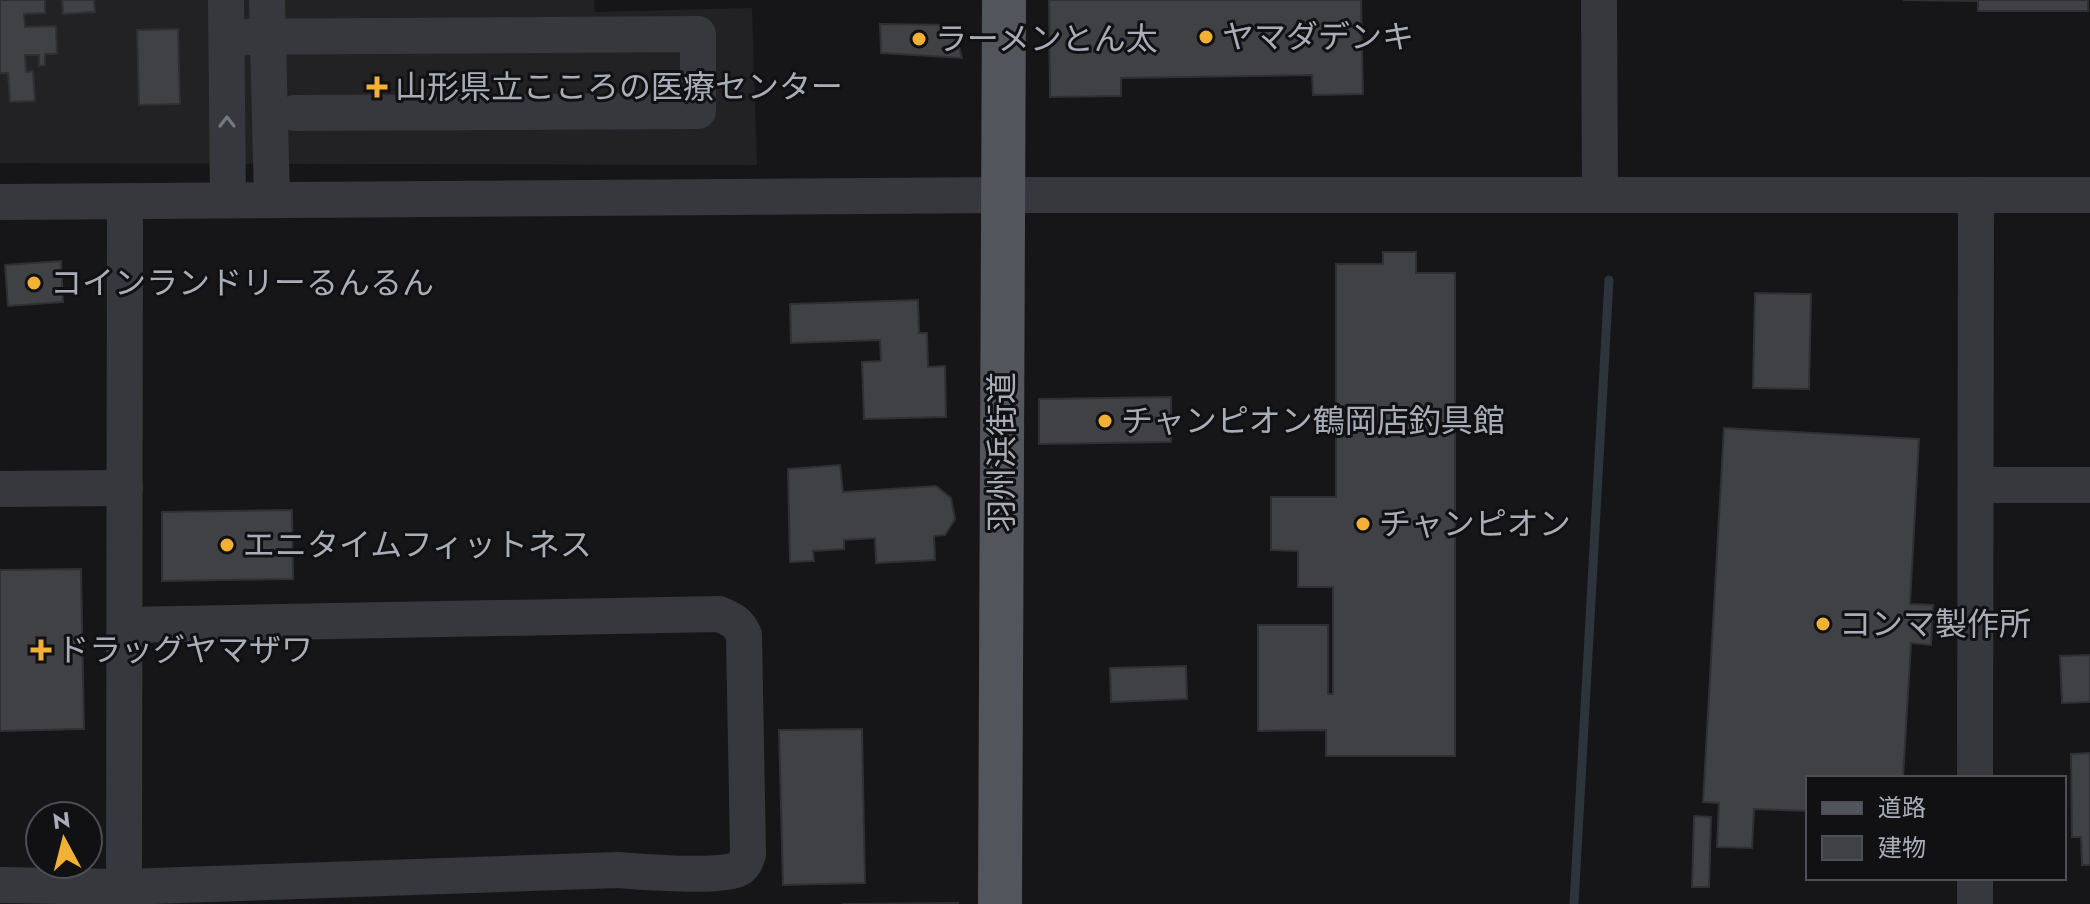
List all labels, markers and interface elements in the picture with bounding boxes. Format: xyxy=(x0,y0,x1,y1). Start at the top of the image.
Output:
place label: ヤマダデンキ xyxy=(1222,14,1414,60)
place label: ラーメンとん太 xyxy=(935,16,1158,62)
marker: ヤマダデンキ xyxy=(1197,28,1215,46)
marker: ラーメンとん太 xyxy=(910,30,928,48)
place label: 山形県立こころの医療センター xyxy=(395,64,843,110)
marker: 山形県立こころの医療センター xyxy=(366,76,388,98)
one-way arrow xyxy=(218,115,236,128)
place label: コインランドリーるんるん xyxy=(50,260,434,306)
marker: コインランドリーるんるん xyxy=(25,274,43,292)
street label: 羽州浜街道 xyxy=(979,372,1025,532)
place label: チャンピオン鶴岡店釣具館 xyxy=(1121,398,1505,444)
marker: チャンピオン鶴岡店釣具館 xyxy=(1096,412,1114,430)
place label: チャンピオン xyxy=(1379,501,1571,547)
marker: チャンピオン xyxy=(1354,515,1372,533)
place label: エニタイムフィットネス xyxy=(243,522,592,568)
marker: エニタイムフィットネス xyxy=(218,536,236,554)
place label: コンマ製作所 xyxy=(1839,601,2031,647)
marker: コンマ製作所 xyxy=(1814,615,1832,633)
place label: ドラッグヤマザワ xyxy=(57,627,313,673)
marker: ドラッグヤマザワ xyxy=(32,641,50,659)
legend xyxy=(1806,776,2066,880)
text: 道路 xyxy=(1878,790,1926,825)
north arrow xyxy=(24,800,104,880)
text: N xyxy=(51,803,72,837)
text: 建物 xyxy=(1878,830,1926,865)

